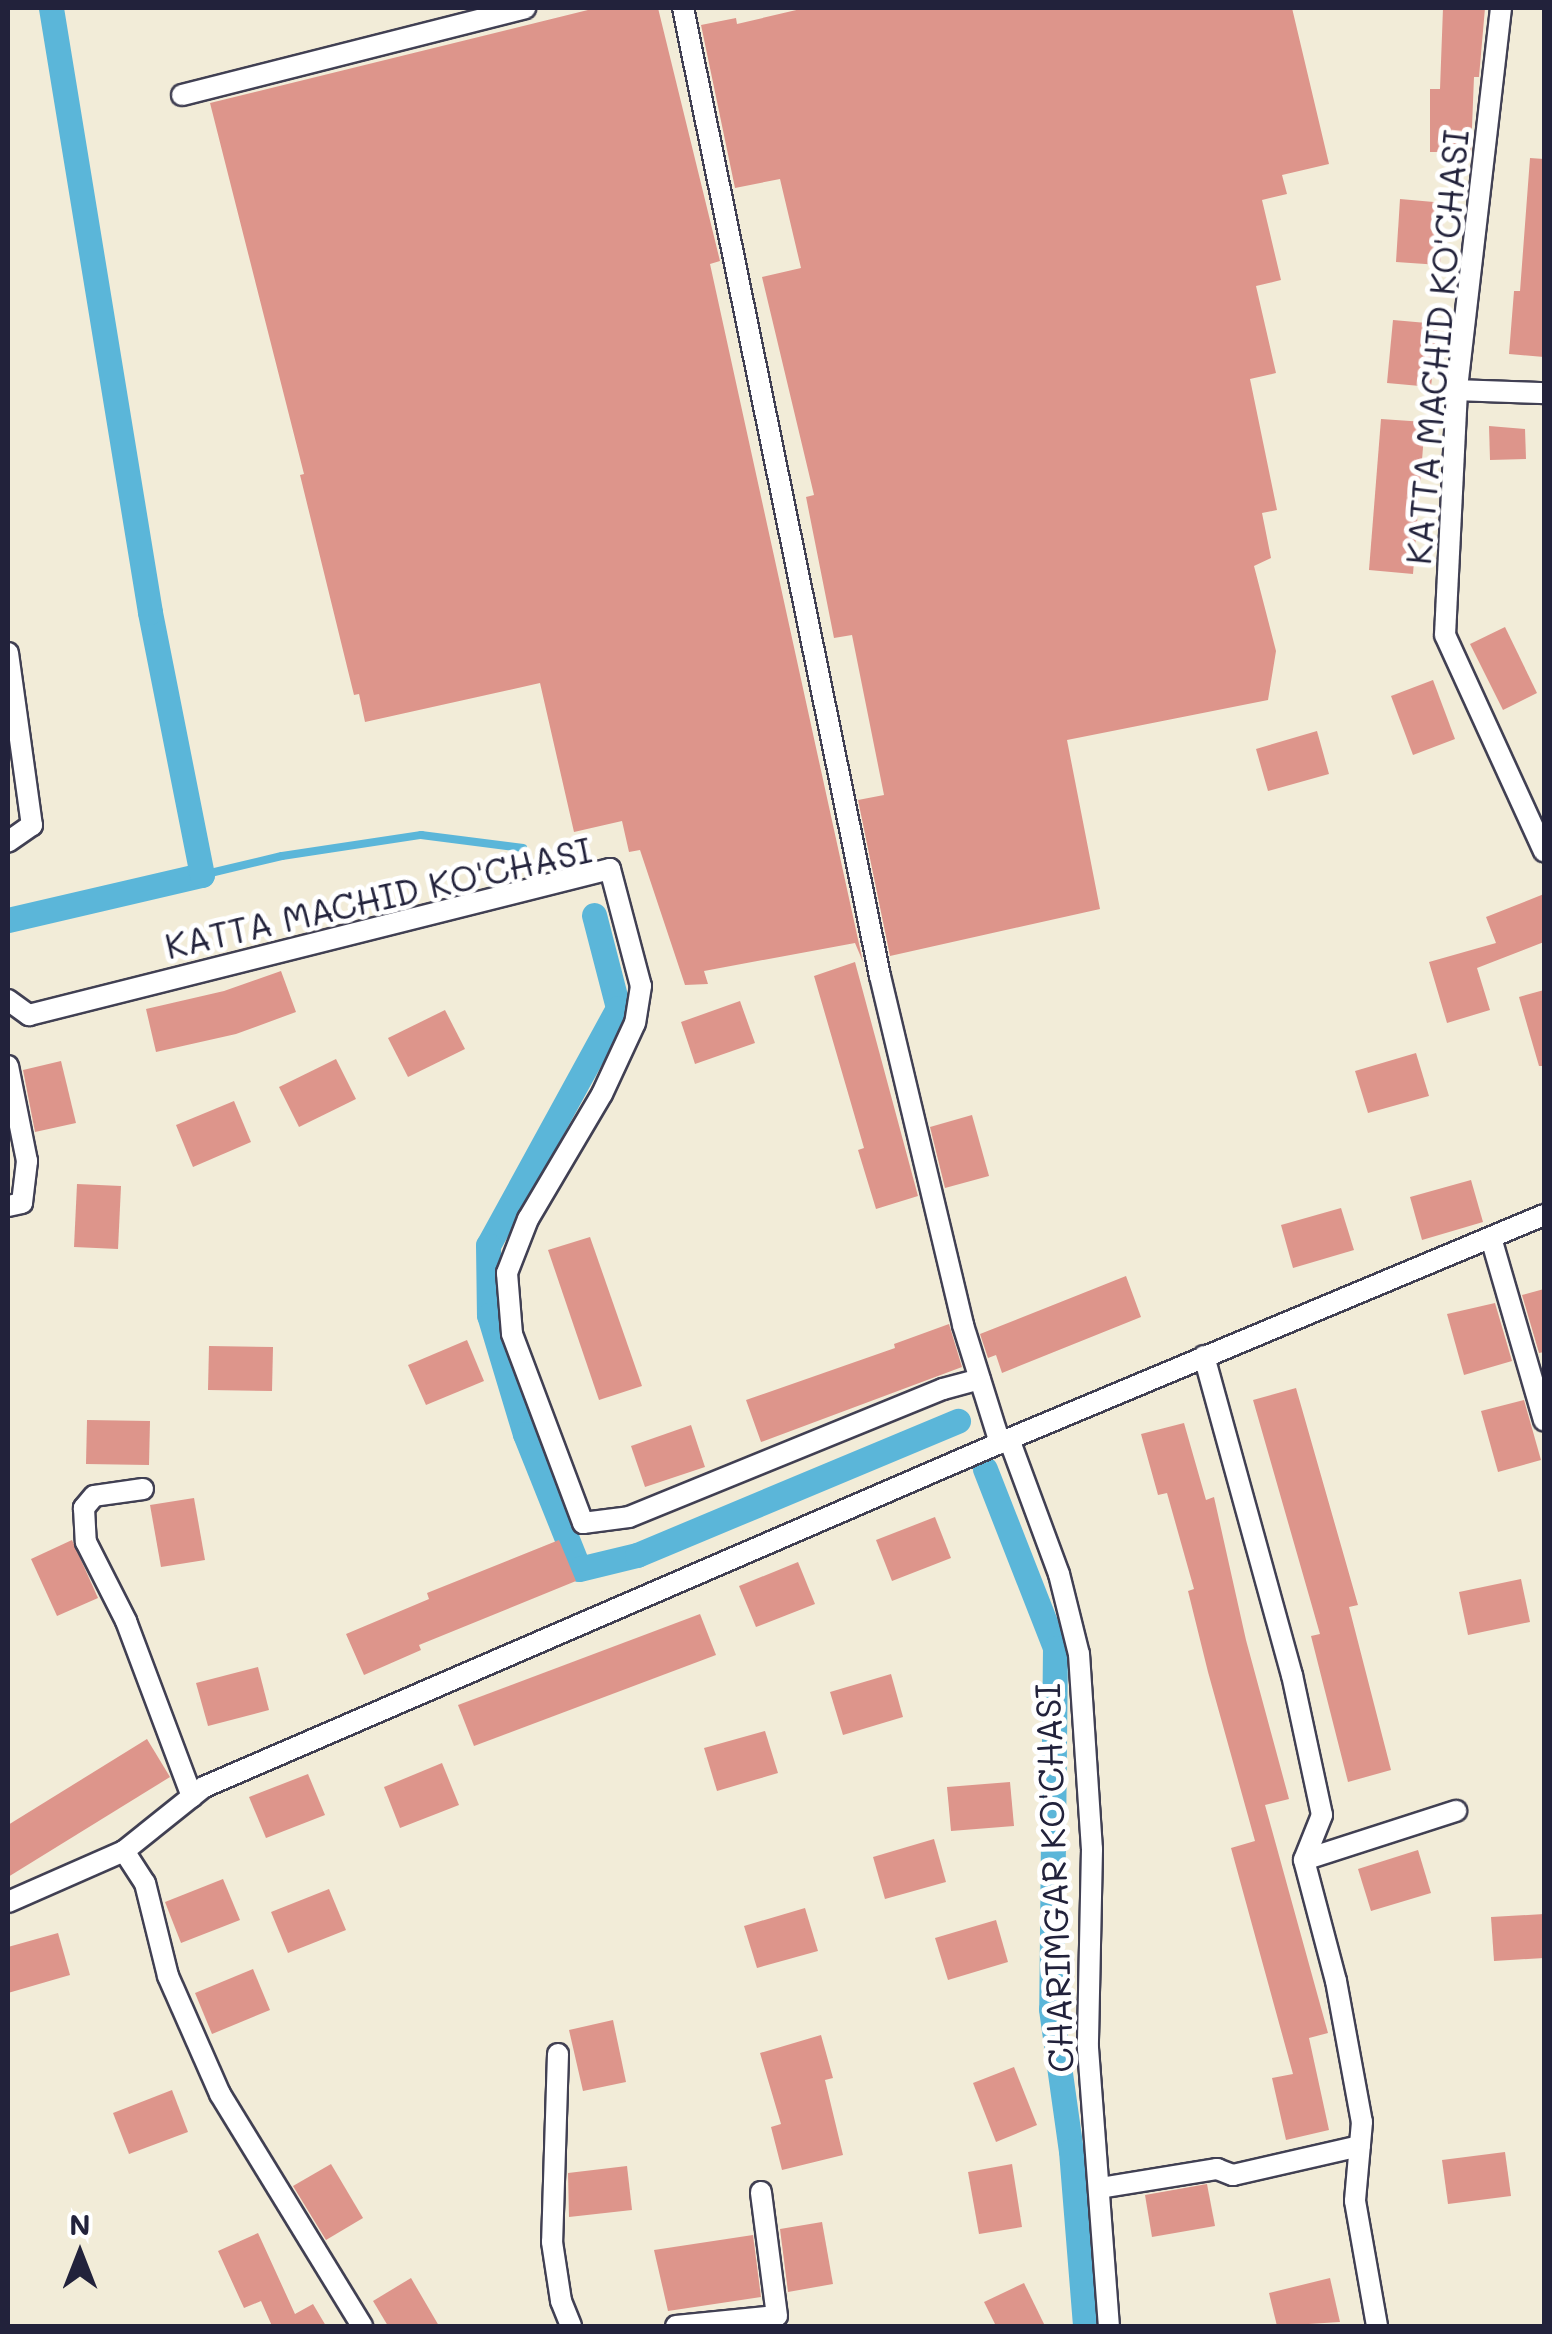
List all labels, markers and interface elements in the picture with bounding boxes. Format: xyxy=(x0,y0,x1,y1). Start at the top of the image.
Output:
street label: KATTA MACHID KO'CHASI xyxy=(1396,128,1476,566)
street label: KATTA MACHID KO'CHASI xyxy=(161,827,595,967)
street label: CHARIMGAR KO'CHASI xyxy=(1025,1683,1081,2073)
north arrow xyxy=(30,2204,130,2304)
text: N xyxy=(69,2206,91,2242)

